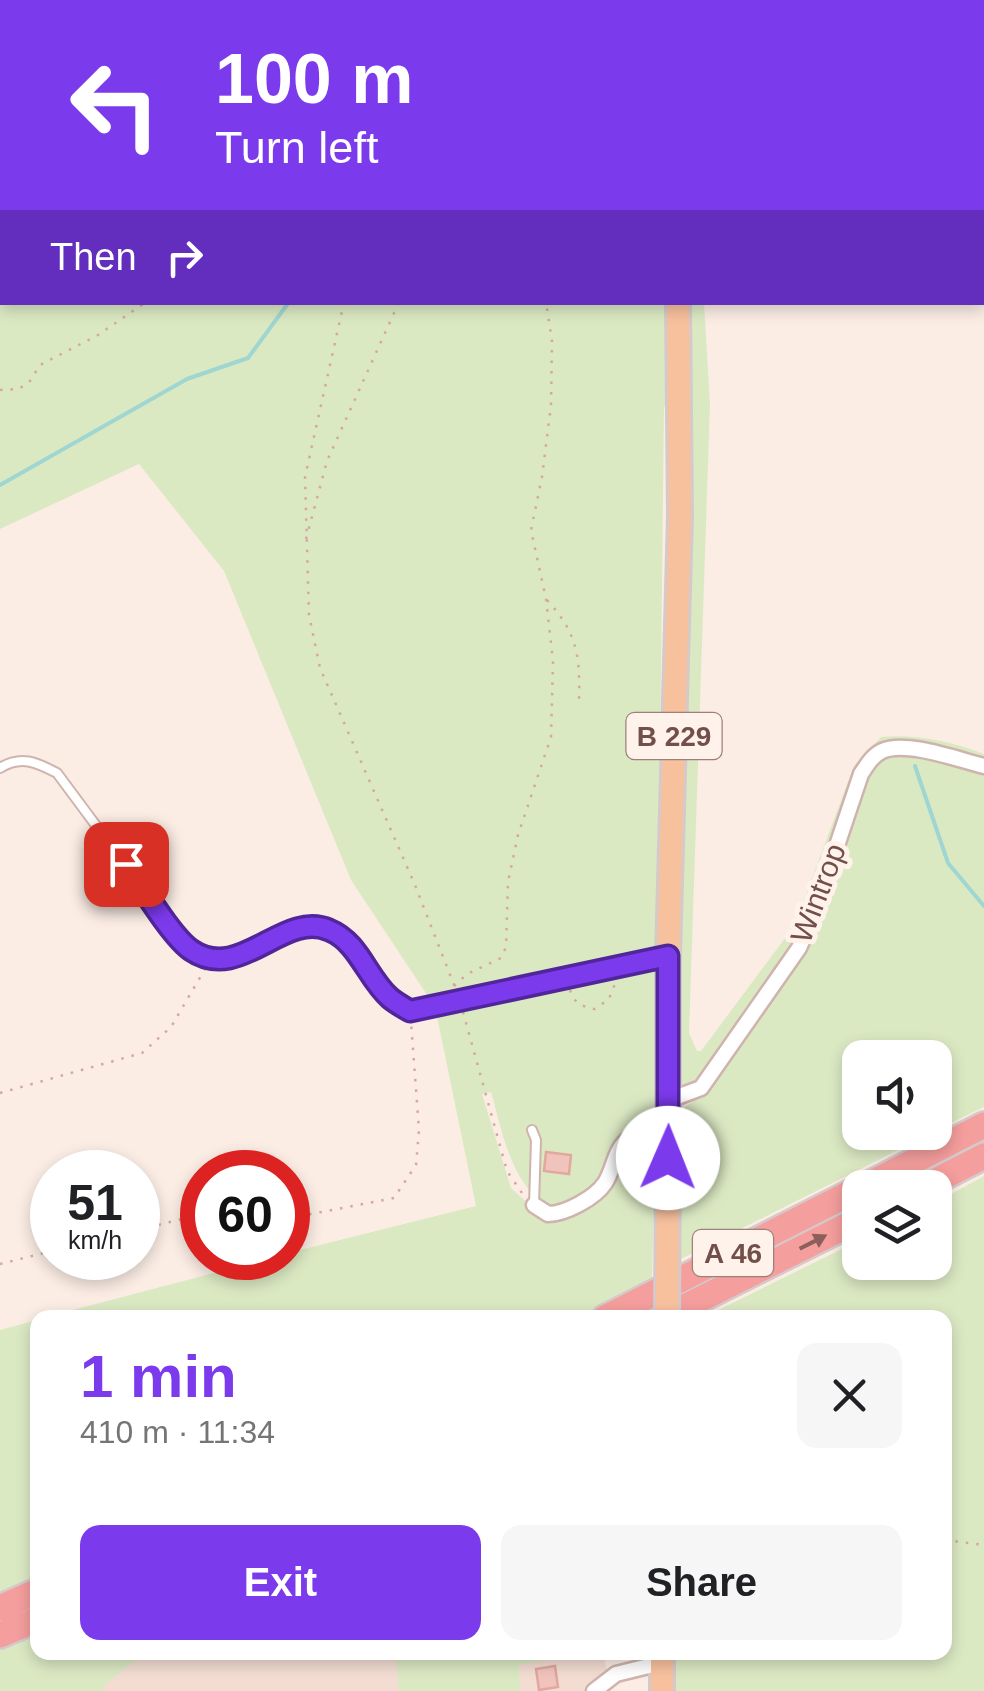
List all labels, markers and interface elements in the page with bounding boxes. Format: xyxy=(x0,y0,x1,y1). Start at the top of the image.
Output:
icon: left xyxy=(50,40,180,170)
text: 100 m xyxy=(215,40,413,118)
text: Turn left xyxy=(215,122,378,173)
icon: right xyxy=(157,230,212,285)
text: Then xyxy=(50,236,137,278)
road number: B 229 xyxy=(626,713,722,759)
pin xyxy=(84,822,169,907)
icon: arrive xyxy=(99,837,154,892)
street label: Wintrop xyxy=(784,839,852,947)
map controls xyxy=(842,1040,952,1280)
button: sound xyxy=(842,1040,952,1150)
position arrow xyxy=(616,1106,720,1210)
speed limit sign: 60 xyxy=(180,1150,310,1280)
button: layers xyxy=(842,1170,952,1280)
text: 51 xyxy=(67,1175,123,1231)
text: km/h xyxy=(68,1226,122,1254)
road number: A 46 xyxy=(693,1230,773,1276)
one-way arrow xyxy=(798,1234,827,1251)
text: 1 min xyxy=(80,1343,237,1410)
button: close xyxy=(797,1343,902,1448)
text: 410 m · 11:34 xyxy=(80,1414,275,1450)
button: Exit xyxy=(80,1525,481,1640)
button: Share xyxy=(501,1525,902,1640)

